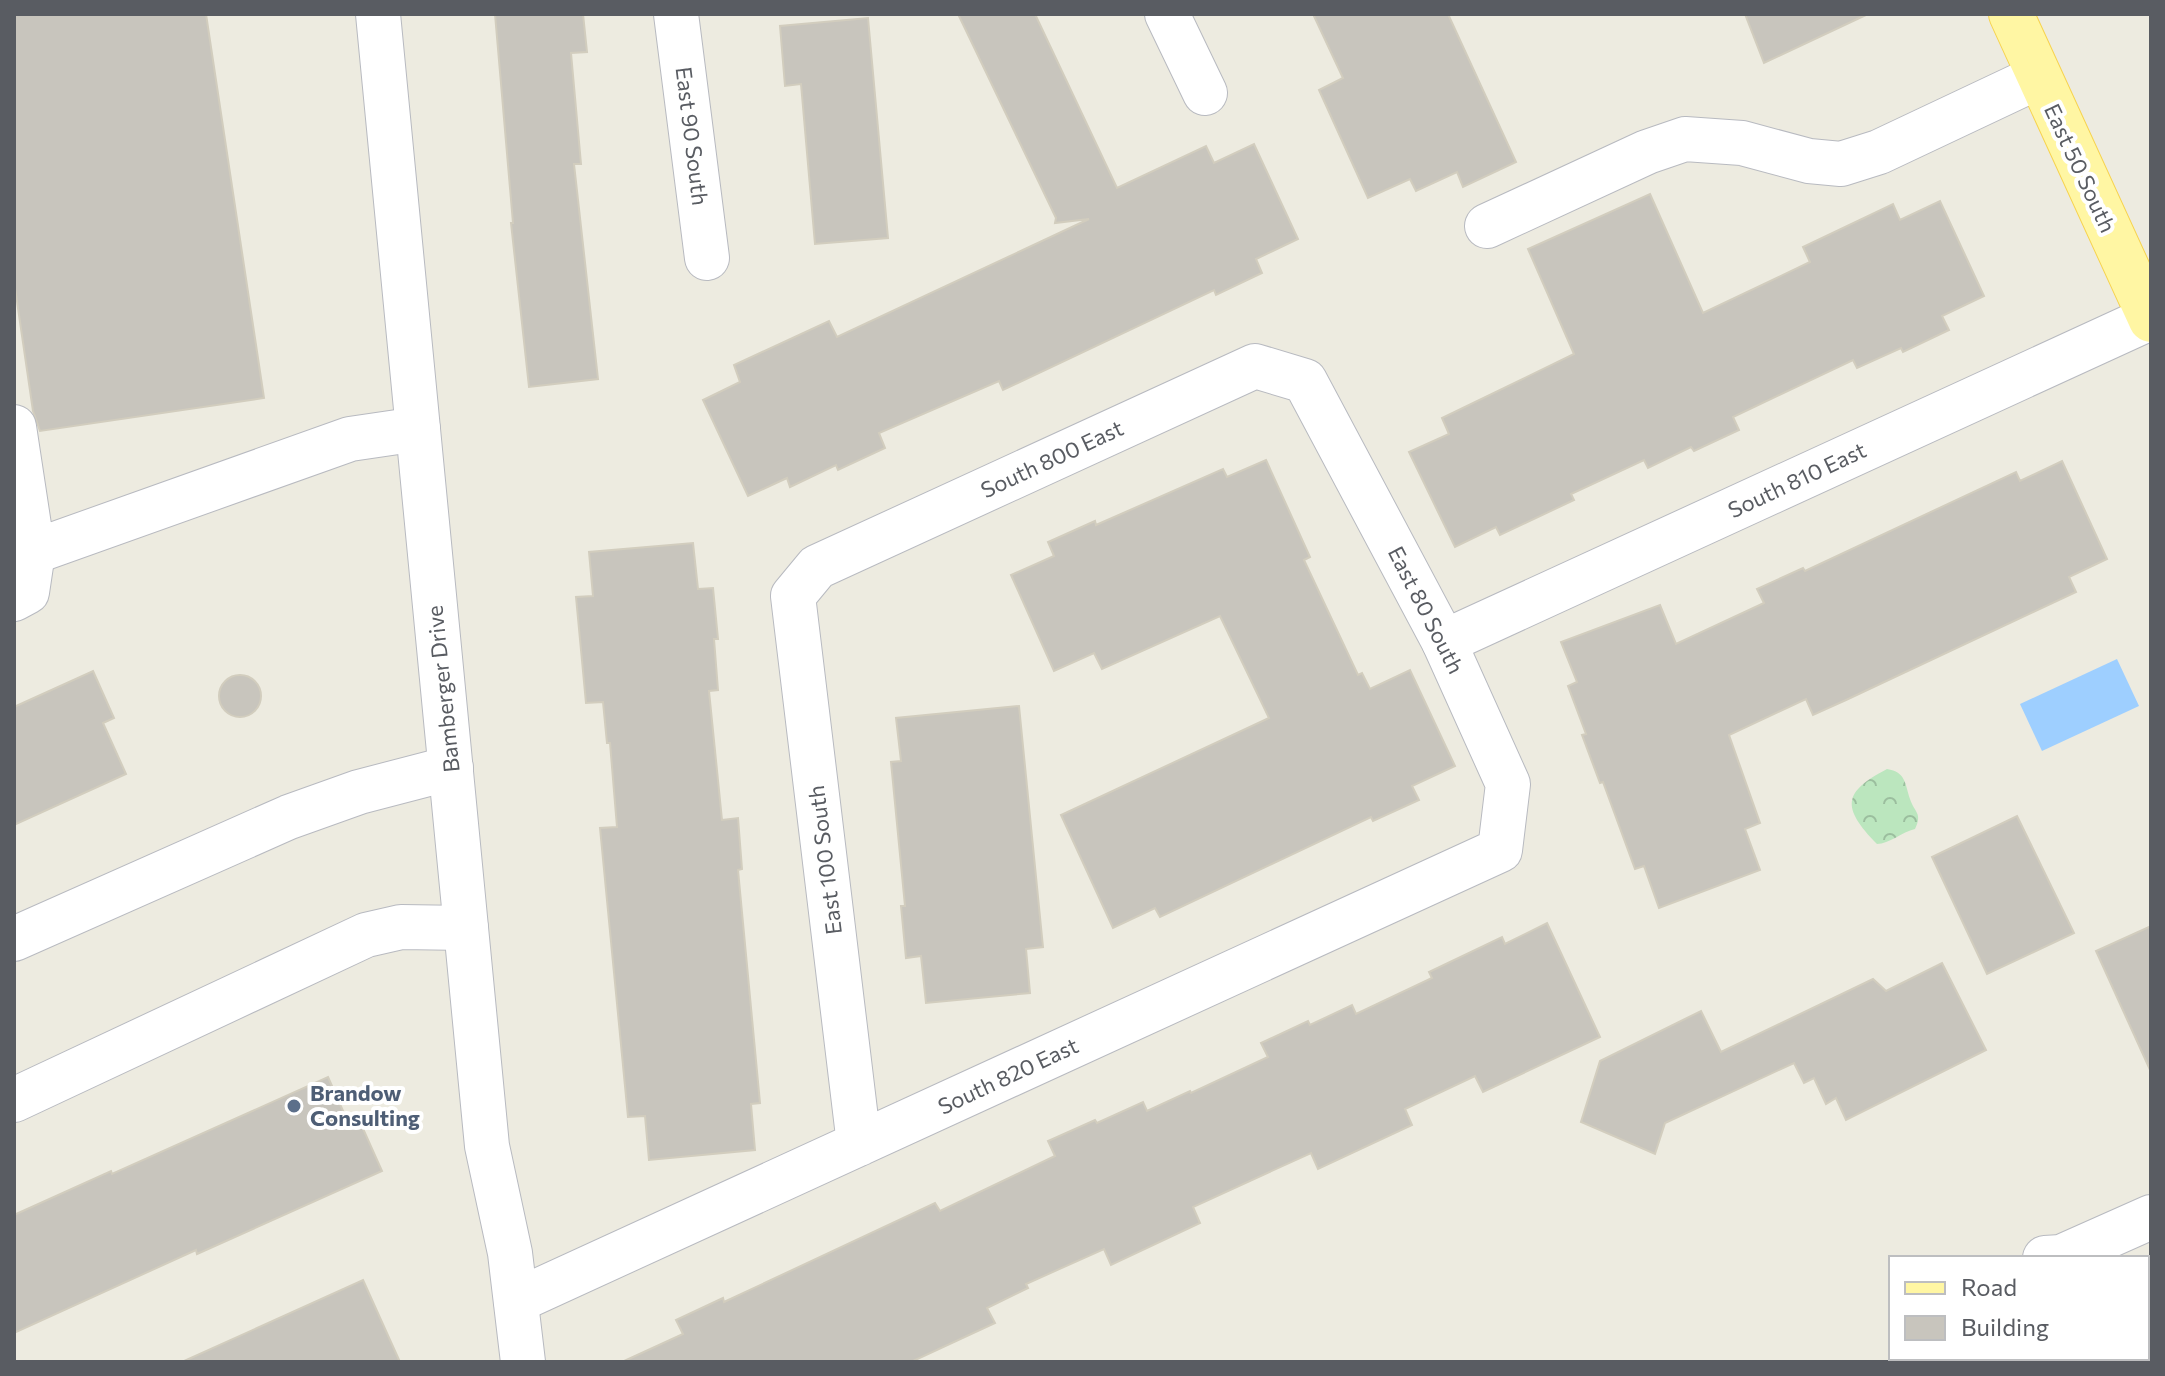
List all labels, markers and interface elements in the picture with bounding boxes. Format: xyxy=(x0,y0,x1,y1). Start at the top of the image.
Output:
street label: East 90 South xyxy=(671,65,714,207)
street label: East 50 South xyxy=(2039,99,2122,236)
street label: South 800 East xyxy=(976,414,1127,503)
street label: South 810 East xyxy=(1724,436,1870,523)
street label: East 80 South xyxy=(1383,541,1470,678)
street label: Bamberger Drive xyxy=(420,604,465,774)
street label: East 100 South xyxy=(802,784,847,936)
street label: South 820 East xyxy=(933,1031,1082,1120)
place label: Brandow Consulting xyxy=(310,1079,420,1131)
marker: Brandow Consulting xyxy=(285,1097,303,1115)
legend xyxy=(1889,1256,2149,1360)
text: Road xyxy=(1961,1272,2017,1301)
text: Building xyxy=(1961,1312,2049,1341)

